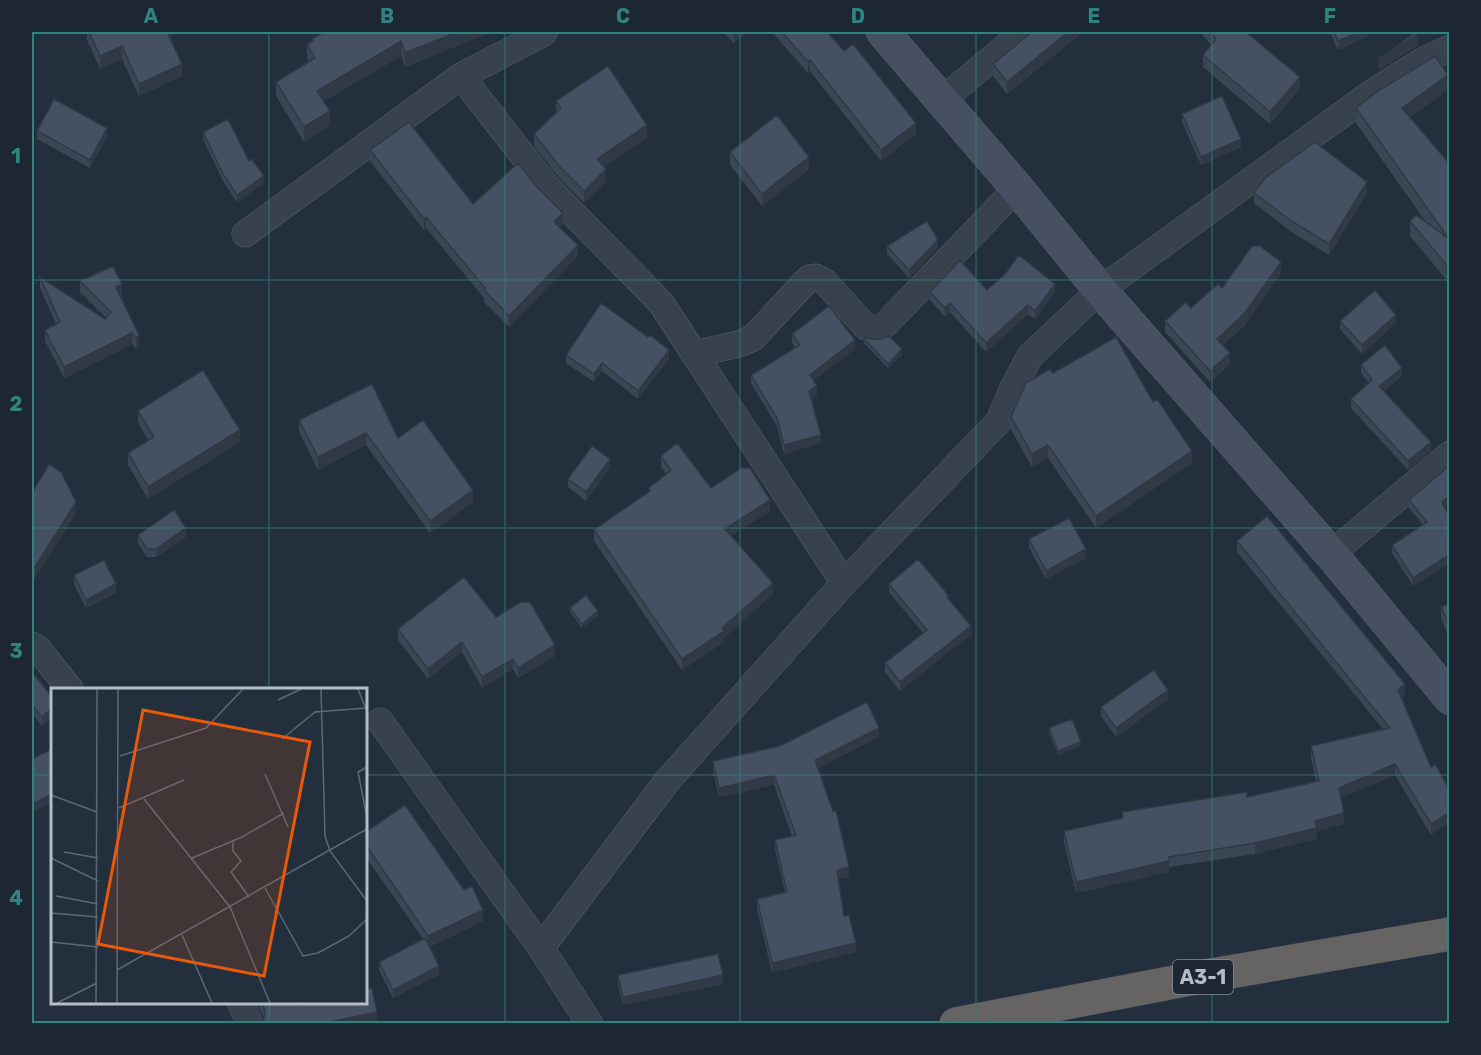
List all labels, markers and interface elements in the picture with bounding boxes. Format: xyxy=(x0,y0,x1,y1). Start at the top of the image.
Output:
text: A xyxy=(144,4,159,28)
text: B xyxy=(380,4,394,28)
text: C xyxy=(616,4,630,28)
text: D xyxy=(851,4,865,28)
text: E xyxy=(1088,4,1100,28)
text: F xyxy=(1324,4,1336,28)
text: 1 xyxy=(11,144,21,168)
text: 2 xyxy=(10,392,23,416)
text: 3 xyxy=(9,639,23,663)
inset map xyxy=(51,688,368,1004)
text: 4 xyxy=(9,886,23,910)
road number: A3-1 xyxy=(1173,960,1233,994)

